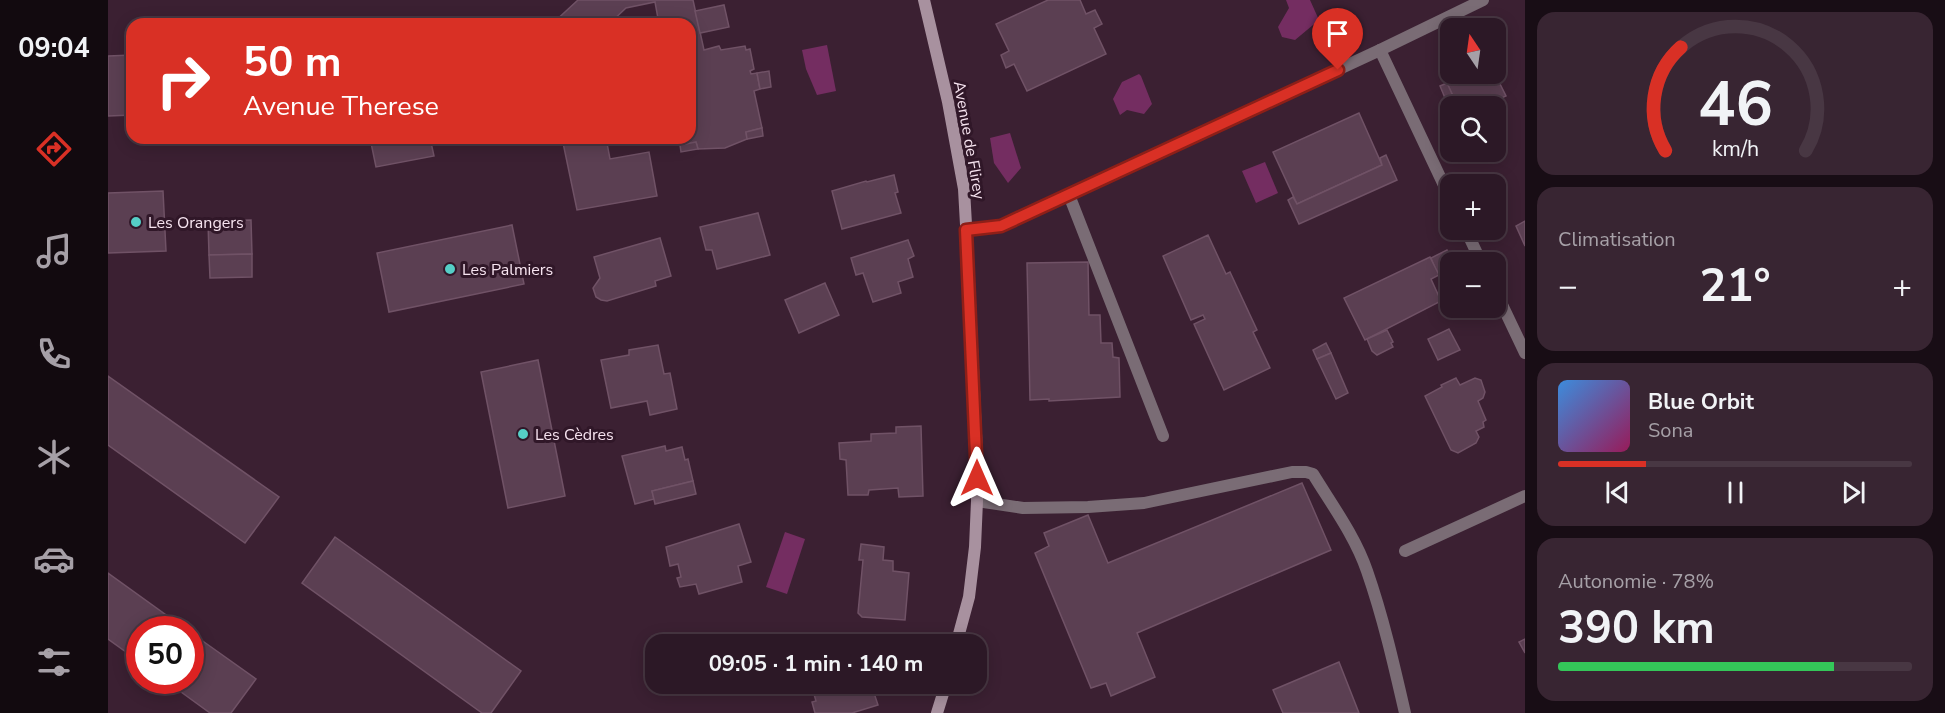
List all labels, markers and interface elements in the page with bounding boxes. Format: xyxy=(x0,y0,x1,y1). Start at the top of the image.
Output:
pin xyxy=(1312,8,1363,70)
icon: arrive xyxy=(1321,17,1354,50)
north arrow xyxy=(1440,18,1506,84)
map controls xyxy=(1440,18,1506,318)
text: 09:04 xyxy=(18,30,90,67)
text: 50 m xyxy=(243,34,342,91)
icon: right xyxy=(144,42,222,120)
text: 46 xyxy=(1698,62,1772,147)
street label: Avenue de Flirey xyxy=(948,79,990,202)
text: Avenue Therese xyxy=(243,88,439,125)
button: search xyxy=(1440,96,1506,162)
icon: directions xyxy=(33,128,75,170)
text: km/h xyxy=(1711,134,1759,164)
button: + xyxy=(1440,174,1506,240)
place label: Les Orangers xyxy=(148,212,244,234)
marker: Les Orangers xyxy=(129,215,143,229)
text: Climatisation xyxy=(1558,226,1676,253)
icon: music xyxy=(33,230,75,272)
button: − xyxy=(1440,252,1506,318)
text: 21° xyxy=(1699,256,1771,317)
place label: Les Palmiers xyxy=(462,259,553,281)
marker: Les Palmiers xyxy=(443,262,457,276)
text: − xyxy=(1558,264,1578,309)
text: + xyxy=(1892,264,1912,309)
icon: phone xyxy=(33,333,75,375)
text: Blue Orbit xyxy=(1648,387,1754,417)
text: Sona xyxy=(1648,417,1693,444)
place label: Les Cèdres xyxy=(535,424,614,446)
marker: Les Cèdres xyxy=(516,427,530,441)
icon: climate xyxy=(33,436,75,478)
position arrow xyxy=(945,446,1009,510)
icon: previous xyxy=(1601,476,1634,509)
icon: pause xyxy=(1719,476,1752,509)
icon: next xyxy=(1837,476,1870,509)
icon: car xyxy=(33,538,75,580)
text: Autonomie · 78% xyxy=(1558,568,1714,595)
text: 390 km xyxy=(1558,598,1715,659)
speed limit sign: 50 xyxy=(126,616,204,694)
icon: filters xyxy=(33,641,75,683)
text: 09:05 · 1 min · 140 m xyxy=(709,649,923,679)

